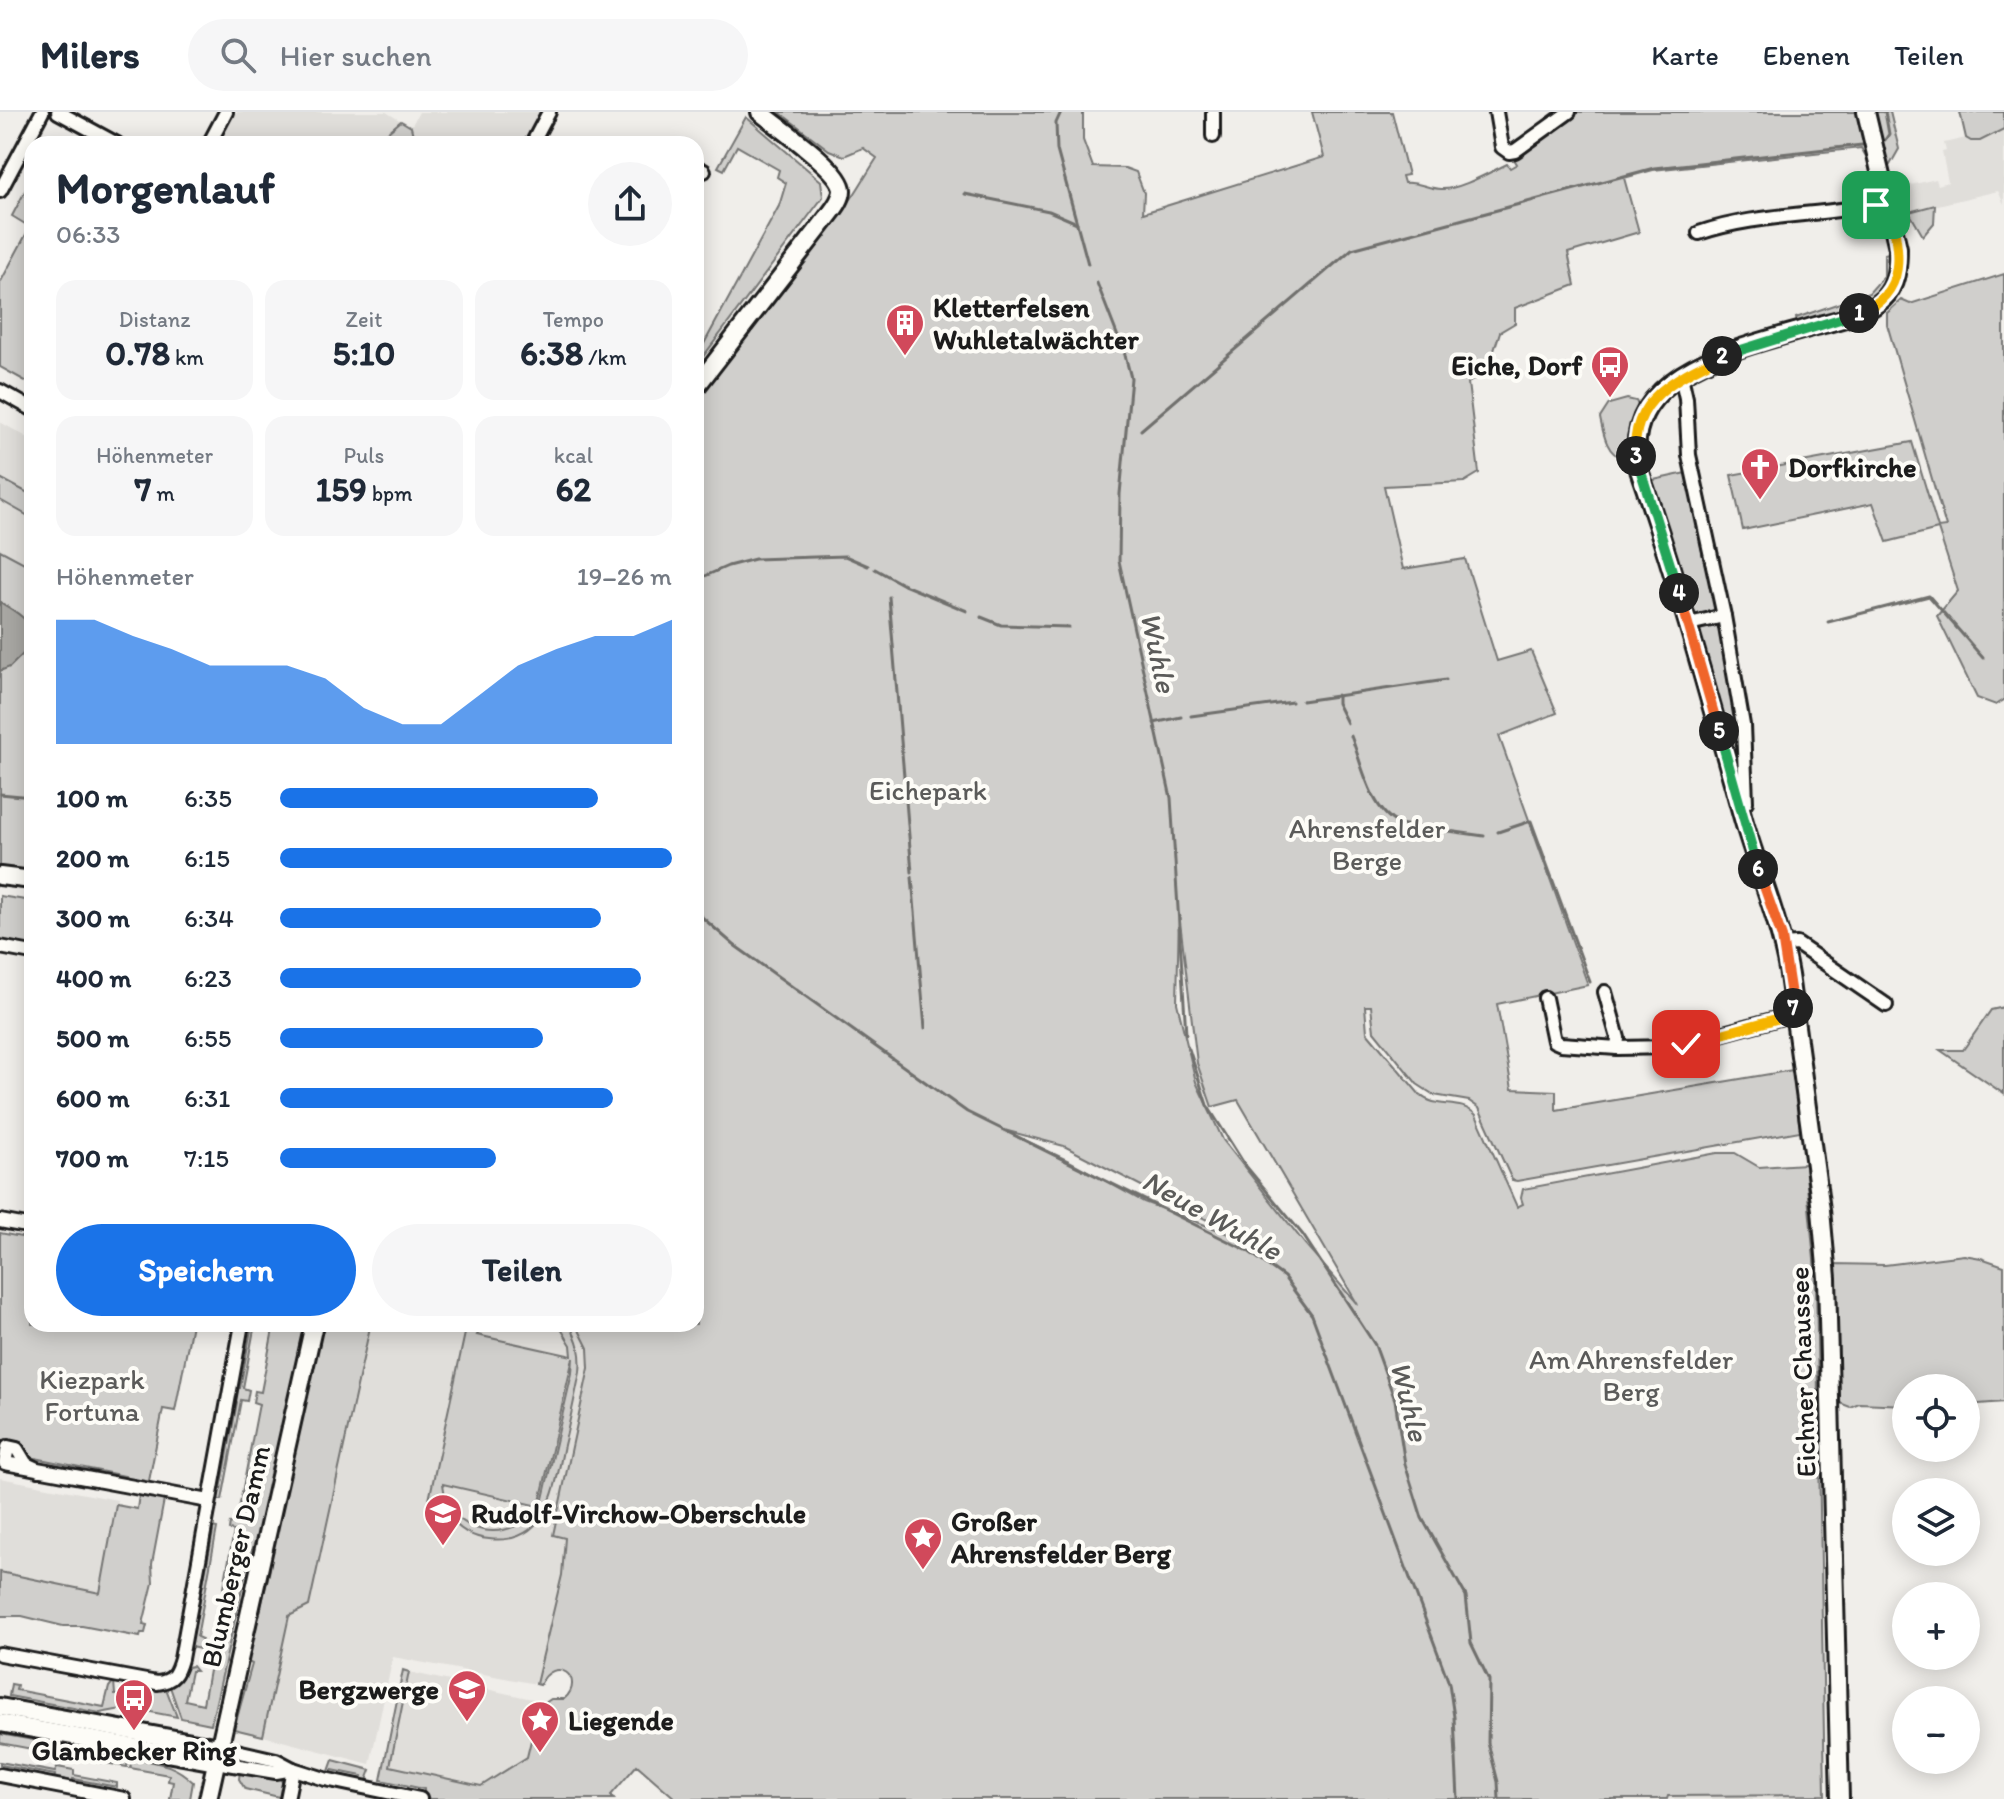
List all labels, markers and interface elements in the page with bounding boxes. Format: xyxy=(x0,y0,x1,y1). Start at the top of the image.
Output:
search box xyxy=(188,19,748,91)
text: Milers xyxy=(40,32,140,78)
icon: search xyxy=(216,33,260,77)
text: Hier suchen xyxy=(280,37,432,74)
text: Karte xyxy=(1651,38,1719,72)
text: Ebenen xyxy=(1763,38,1850,72)
text: Teilen xyxy=(1894,38,1964,72)
text: Morgenlauf xyxy=(56,161,275,214)
button: share xyxy=(588,162,672,246)
pin xyxy=(1842,171,1910,239)
icon: arrive xyxy=(1854,183,1898,227)
text: 06:33 xyxy=(56,218,120,250)
place label: Kletterfelsen Wuhletalwächter xyxy=(933,290,1139,356)
pin: 1 xyxy=(1839,293,1879,333)
text: 1 xyxy=(1854,299,1864,326)
building icon: Kletterfelsen Wuhletalwächter xyxy=(884,302,926,357)
text: Distanz xyxy=(119,306,191,333)
text: Zeit xyxy=(346,306,382,333)
text: Tempo xyxy=(543,306,604,333)
text: 0.78 xyxy=(105,333,170,374)
text: 5:10 xyxy=(333,333,395,374)
text: 6:38 xyxy=(520,333,583,374)
pin: 2 xyxy=(1702,336,1742,376)
text: 2 xyxy=(1716,342,1728,369)
text: km xyxy=(170,344,204,371)
text: /km xyxy=(583,344,627,371)
bus stop icon: Eiche, Dorf xyxy=(1589,344,1631,399)
place label: Eiche, Dorf xyxy=(1451,348,1583,382)
pin: 3 xyxy=(1616,436,1656,476)
text: Höhenmeter xyxy=(96,442,213,469)
text: Puls xyxy=(344,442,384,469)
text: kcal xyxy=(554,442,593,469)
text: 3 xyxy=(1630,442,1642,469)
church icon: Dorfkirche xyxy=(1739,446,1781,501)
place label: Dorfkirche xyxy=(1788,450,1916,484)
text: 7 xyxy=(135,469,151,510)
text: 159 xyxy=(315,469,367,510)
text: 62 xyxy=(555,469,591,510)
text: m xyxy=(151,480,175,507)
text: bpm xyxy=(367,480,413,507)
text: Höhenmeter xyxy=(56,560,194,592)
text: 19–26 m xyxy=(577,560,672,592)
pin: 4 xyxy=(1659,573,1699,613)
text: 4 xyxy=(1672,579,1686,606)
water label: Wuhle xyxy=(1132,608,1186,697)
pin: 5 xyxy=(1699,711,1739,751)
text: 5 xyxy=(1713,717,1725,744)
park label: Eichepark xyxy=(869,773,987,807)
text: 100 m xyxy=(56,782,128,814)
text: 6:35 xyxy=(184,782,232,814)
park label: Ahrensfelder Berge xyxy=(1289,811,1446,877)
text: 200 m xyxy=(56,842,129,874)
text: 6:15 xyxy=(184,842,230,874)
pin: 6 xyxy=(1738,849,1778,889)
text: 6 xyxy=(1752,855,1764,882)
text: 300 m xyxy=(56,902,130,934)
text: 6:34 xyxy=(184,902,234,934)
text: 400 m xyxy=(56,962,131,994)
text: 6:23 xyxy=(184,962,232,994)
pin: 7 xyxy=(1773,988,1813,1028)
text: 7 xyxy=(1788,994,1798,1021)
pin xyxy=(1652,1010,1720,1078)
text: 500 m xyxy=(56,1022,129,1054)
text: 6:55 xyxy=(184,1022,231,1054)
icon: check xyxy=(1664,1022,1708,1066)
text: 600 m xyxy=(56,1082,130,1114)
text: 6:31 xyxy=(184,1082,230,1114)
text: 700 m xyxy=(56,1142,129,1174)
text: 7:15 xyxy=(184,1142,229,1174)
water label: Neue Wuhle xyxy=(1136,1162,1290,1269)
button: Speichern xyxy=(56,1224,356,1316)
button: Teilen xyxy=(372,1224,672,1316)
street label: Eichner Chaussee xyxy=(1781,1266,1823,1478)
park label: Am Ahrensfelder Berg xyxy=(1529,1342,1733,1408)
water label: Wuhle xyxy=(1382,1357,1438,1447)
park label: Kiezpark Fortuna xyxy=(39,1362,145,1428)
map controls xyxy=(1892,1374,1980,1774)
button: locate xyxy=(1892,1374,1980,1462)
street label: Blumberger Damm xyxy=(193,1441,277,1671)
button: layers xyxy=(1892,1478,1980,1566)
school or university icon: Rudolf-Virchow-Oberschule xyxy=(422,1492,464,1547)
place label: Rudolf-Virchow-Oberschule xyxy=(471,1496,806,1530)
place label: Großer Ahrensfelder Berg xyxy=(950,1504,1171,1570)
place icon: Großer Ahrensfelder Berg xyxy=(902,1516,944,1571)
button: + xyxy=(1892,1582,1980,1670)
school or university icon: Bergzwerge xyxy=(446,1668,488,1723)
place label: Bergzwerge xyxy=(298,1672,439,1706)
bus stop icon: Glambecker Ring xyxy=(113,1677,155,1732)
button: − xyxy=(1892,1686,1980,1774)
place icon: Liegende xyxy=(519,1699,561,1754)
place label: Liegende xyxy=(568,1703,674,1737)
place label: Glambecker Ring xyxy=(32,1733,237,1767)

